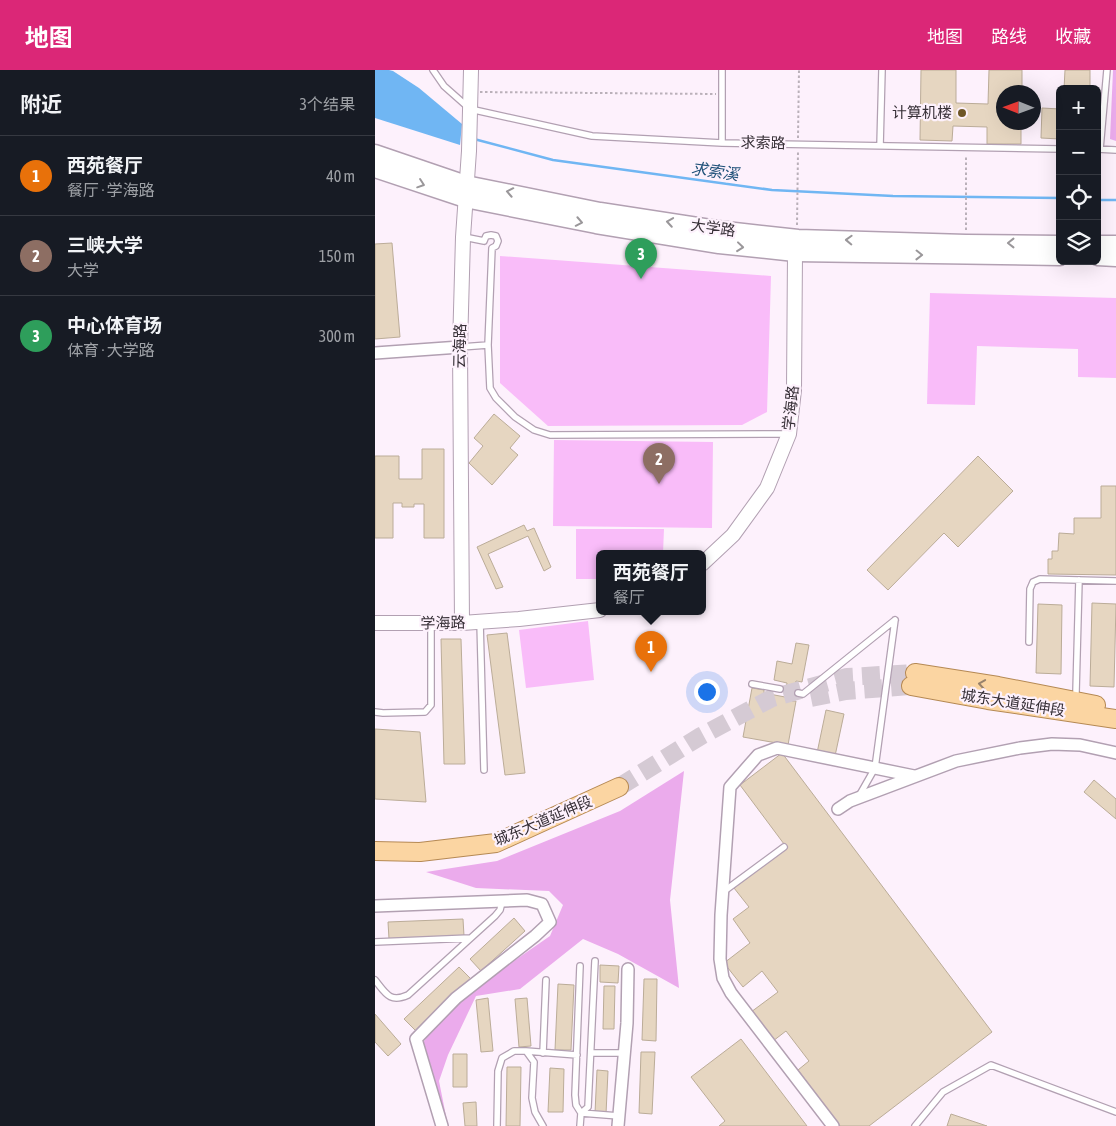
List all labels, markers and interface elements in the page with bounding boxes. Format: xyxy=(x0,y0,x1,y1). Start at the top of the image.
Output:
text: 地图 xyxy=(25,24,73,51)
text: 地图 xyxy=(927,26,963,47)
text: 路线 xyxy=(991,26,1027,47)
text: 收藏 xyxy=(1055,26,1091,47)
north arrow xyxy=(996,85,1041,130)
map controls xyxy=(1056,85,1101,265)
button: + xyxy=(1056,85,1101,130)
text: 附近 xyxy=(20,92,62,116)
text: 3个结果 xyxy=(299,95,355,113)
place label: 计算机楼 xyxy=(892,104,952,121)
marker: 计算机楼 xyxy=(956,107,968,119)
button: − xyxy=(1056,130,1101,175)
street label: 求索路 xyxy=(740,134,786,151)
text: 西苑餐厅 xyxy=(67,154,143,176)
water label: 求索溪 xyxy=(690,159,742,184)
text: 1 xyxy=(32,167,40,185)
text: 40 m xyxy=(326,167,355,185)
button: locate xyxy=(1056,175,1101,220)
one-way arrow xyxy=(416,179,425,189)
text: 餐厅 · 学海路 xyxy=(67,181,155,199)
one-way arrow xyxy=(505,188,514,198)
one-way arrow xyxy=(575,216,583,226)
street label: 大学路 xyxy=(690,216,737,239)
one-way arrow xyxy=(665,217,674,227)
button: layers xyxy=(1056,220,1101,265)
text: 三峡大学 xyxy=(67,234,143,256)
one-way arrow xyxy=(844,234,852,245)
pin: 3 xyxy=(625,238,657,279)
one-way arrow xyxy=(1007,238,1014,248)
one-way arrow xyxy=(736,241,744,252)
text: 2 xyxy=(32,247,40,265)
text: 150 m xyxy=(319,247,355,265)
one-way arrow xyxy=(916,250,923,260)
text: 大学 xyxy=(67,261,99,279)
text: 中心体育场 xyxy=(67,314,162,336)
street label: 云海路 xyxy=(451,323,468,369)
text: 3 xyxy=(32,327,40,345)
text: 300 m xyxy=(319,327,355,345)
text: 体育 · 大学路 xyxy=(67,341,155,359)
street label: 学海路 xyxy=(780,385,801,431)
pin: 2 xyxy=(643,443,675,484)
popup xyxy=(596,550,706,615)
text: 西苑餐厅 xyxy=(613,561,689,583)
text: 餐厅 xyxy=(613,588,645,606)
street label: 学海路 xyxy=(420,614,466,631)
pin: 1 xyxy=(635,631,667,672)
your location xyxy=(694,679,720,705)
one-way arrow xyxy=(978,679,986,689)
street label: 城东大道延伸段 xyxy=(960,686,1066,719)
street label: 城东大道延伸段 xyxy=(491,792,594,849)

